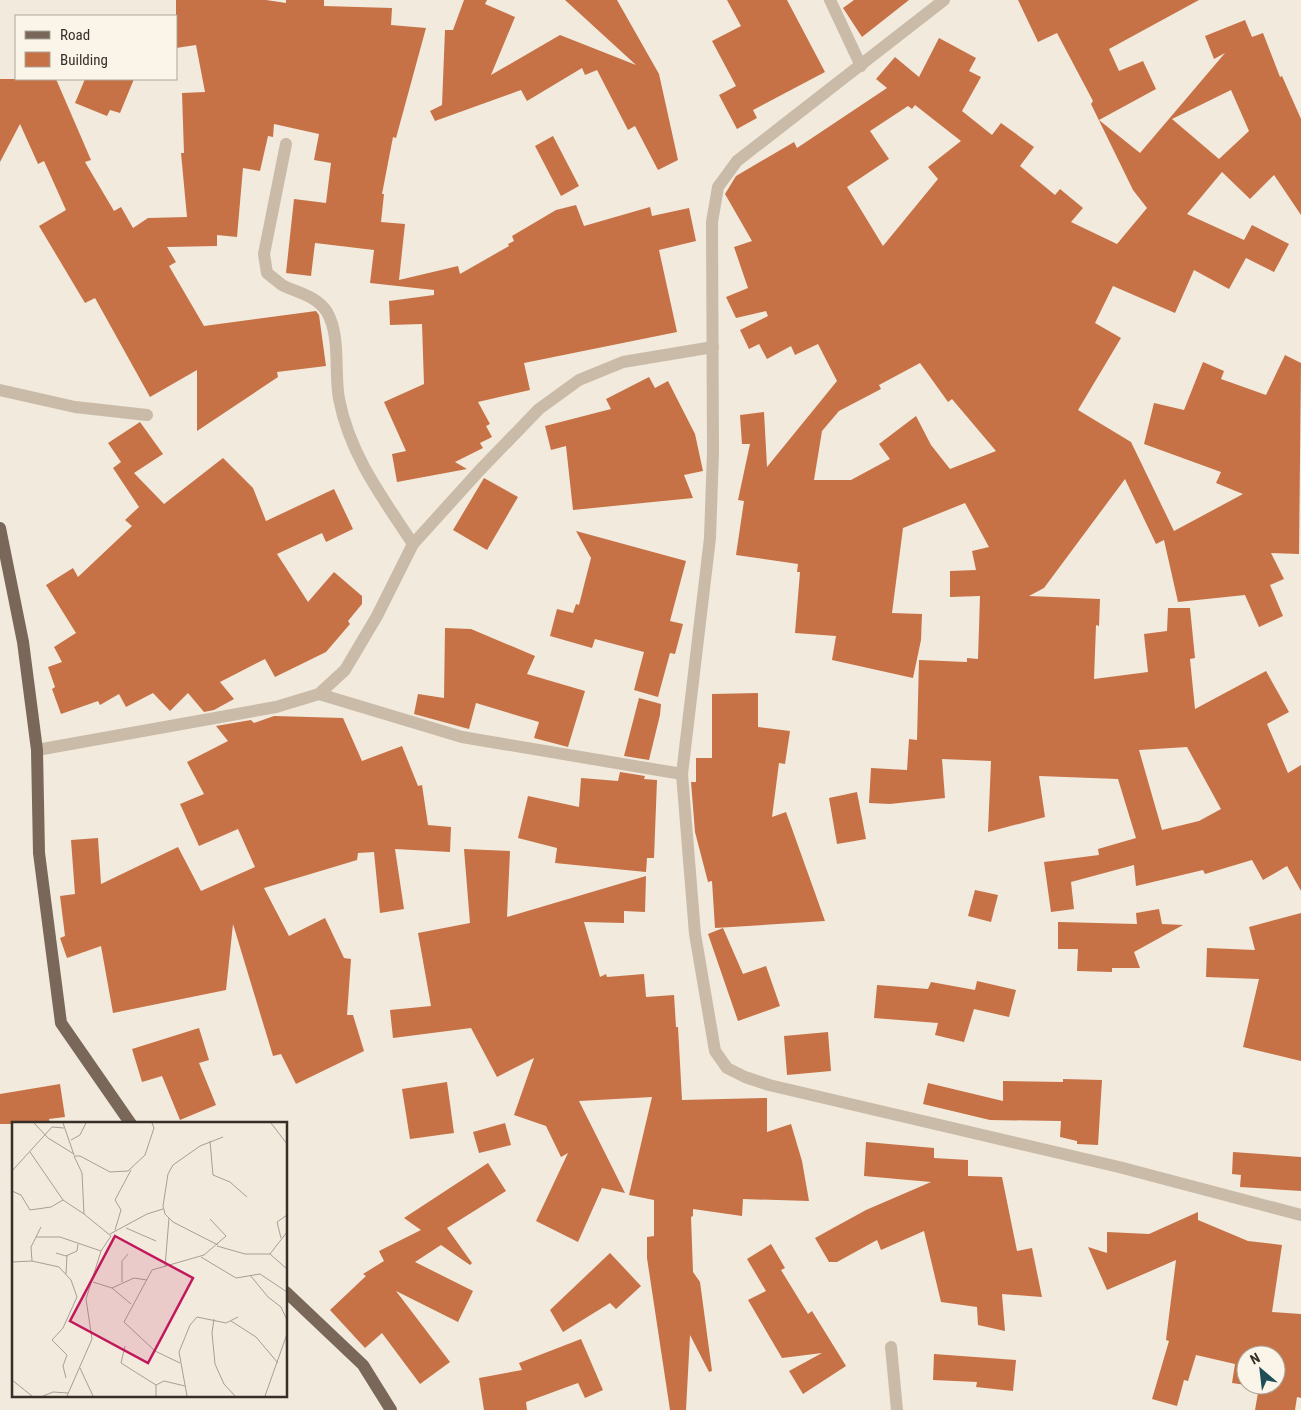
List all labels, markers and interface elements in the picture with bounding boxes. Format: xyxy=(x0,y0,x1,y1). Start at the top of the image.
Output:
legend xyxy=(15,15,178,80)
text: Road xyxy=(60,26,90,44)
text: Building xyxy=(60,51,108,69)
inset map xyxy=(12,1122,288,1398)
north arrow xyxy=(1236,1345,1286,1395)
text: N xyxy=(1247,1349,1262,1368)

